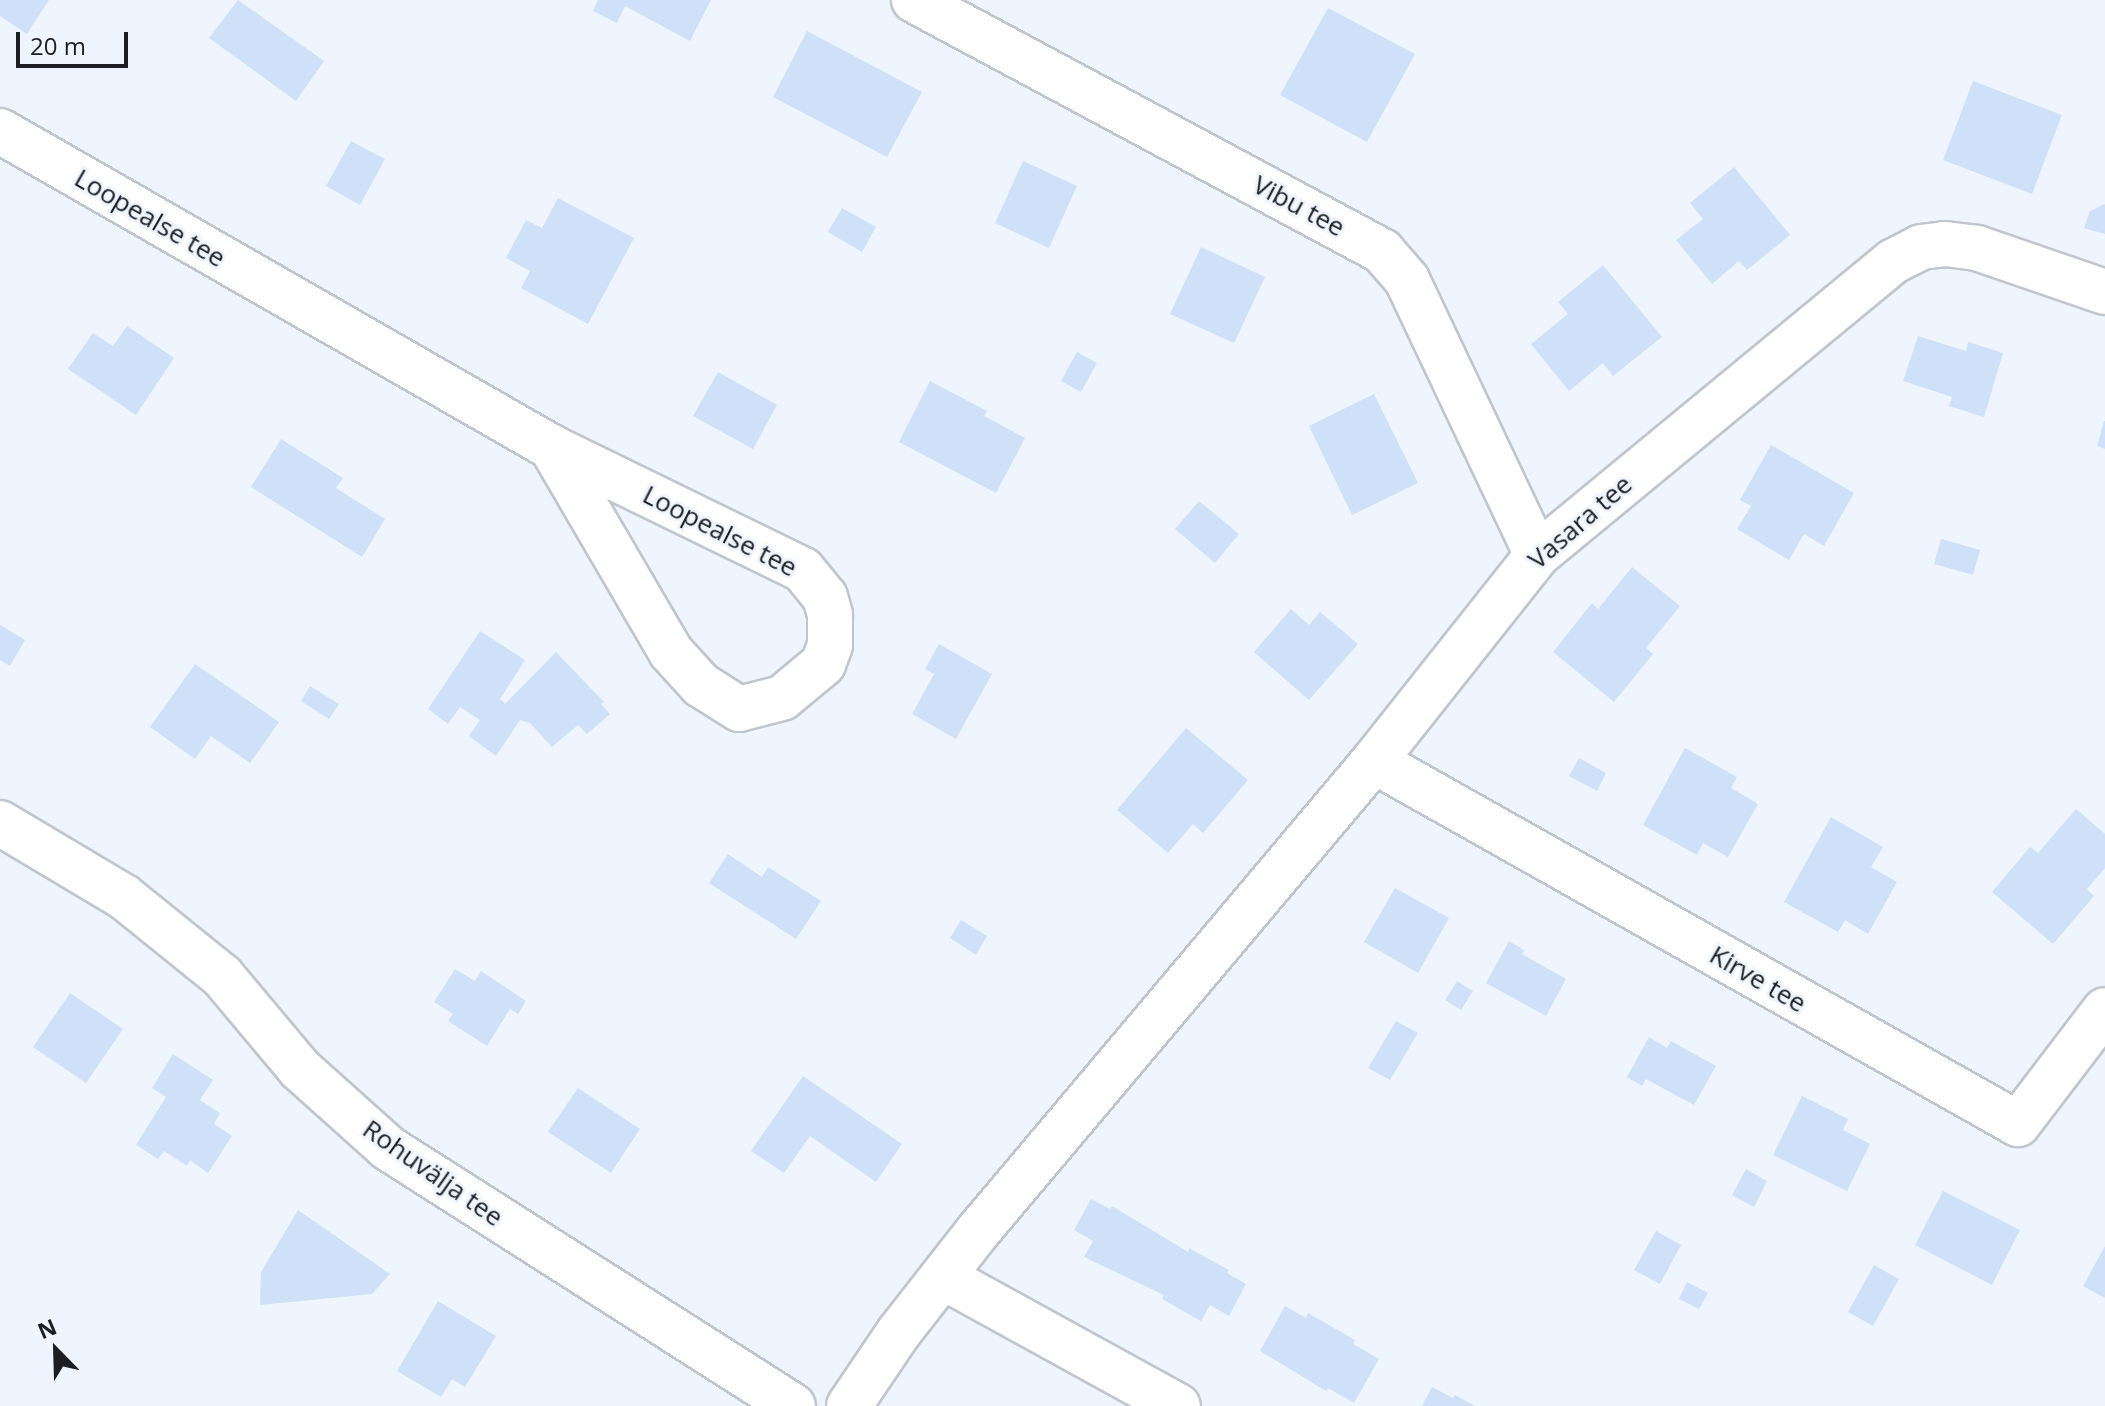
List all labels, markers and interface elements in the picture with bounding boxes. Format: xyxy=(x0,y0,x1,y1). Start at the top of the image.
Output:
scale bar xyxy=(20,16,132,66)
text: 20 m xyxy=(30,29,86,62)
street label: Loopealse tee xyxy=(69,162,231,274)
street label: Vibu tee xyxy=(1248,169,1350,243)
street label: Vasara tee xyxy=(1522,469,1638,575)
street label: Loopealse tee xyxy=(638,479,802,583)
street label: Kirve tee xyxy=(1704,939,1812,1019)
street label: Rohuvälja tee xyxy=(357,1113,509,1233)
north arrow xyxy=(16,1310,96,1390)
text: N xyxy=(33,1311,61,1345)

